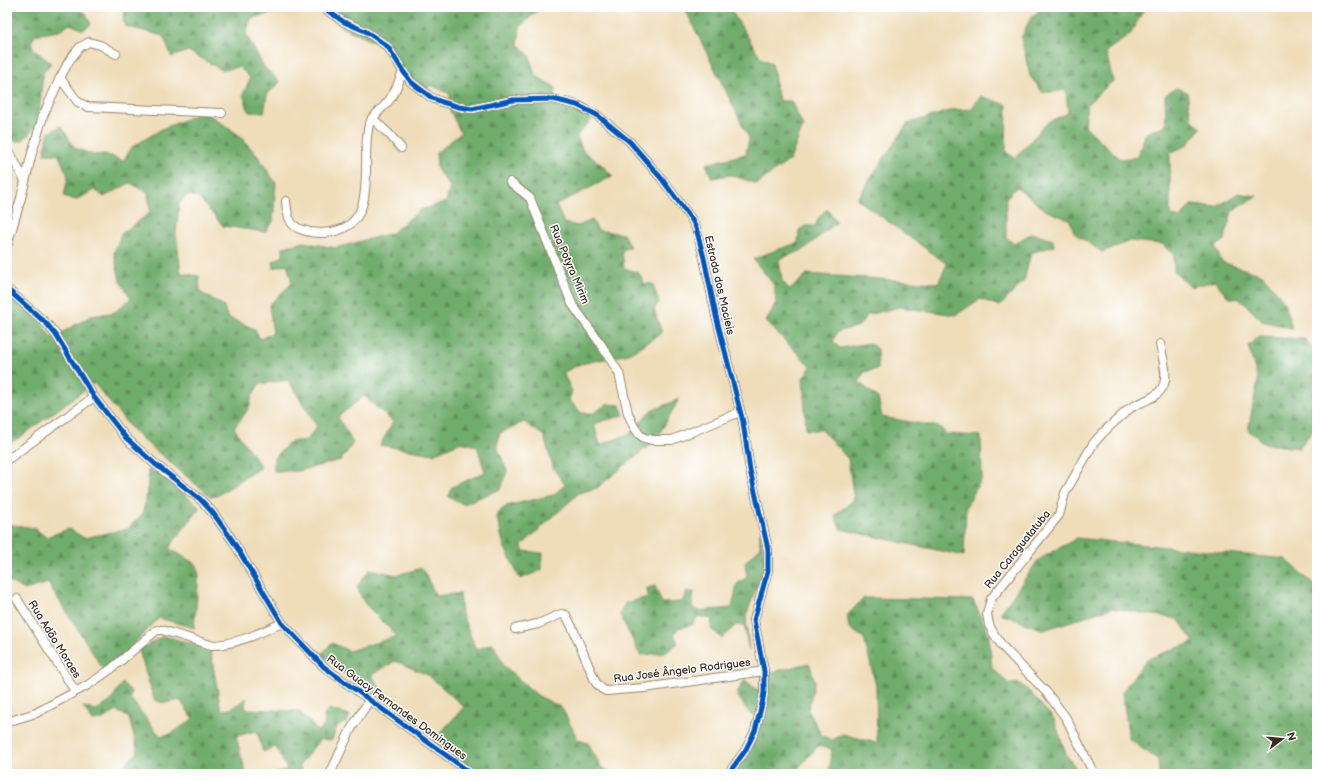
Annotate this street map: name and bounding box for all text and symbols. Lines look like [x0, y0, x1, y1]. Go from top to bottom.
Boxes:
street label: Rua Potyra Mirim [547, 223, 592, 306]
street label: Estrada dos Macieis [702, 234, 737, 336]
street label: Rua Caraguatatuba [982, 508, 1053, 591]
street label: Rua Adão Moraes [25, 598, 84, 681]
street label: Rua Guacy Fernandes Domingues [324, 652, 470, 763]
street label: Rua José Ângelo Rodrigues [613, 656, 752, 685]
north arrow [1262, 719, 1302, 759]
text: N [1284, 731, 1299, 742]

